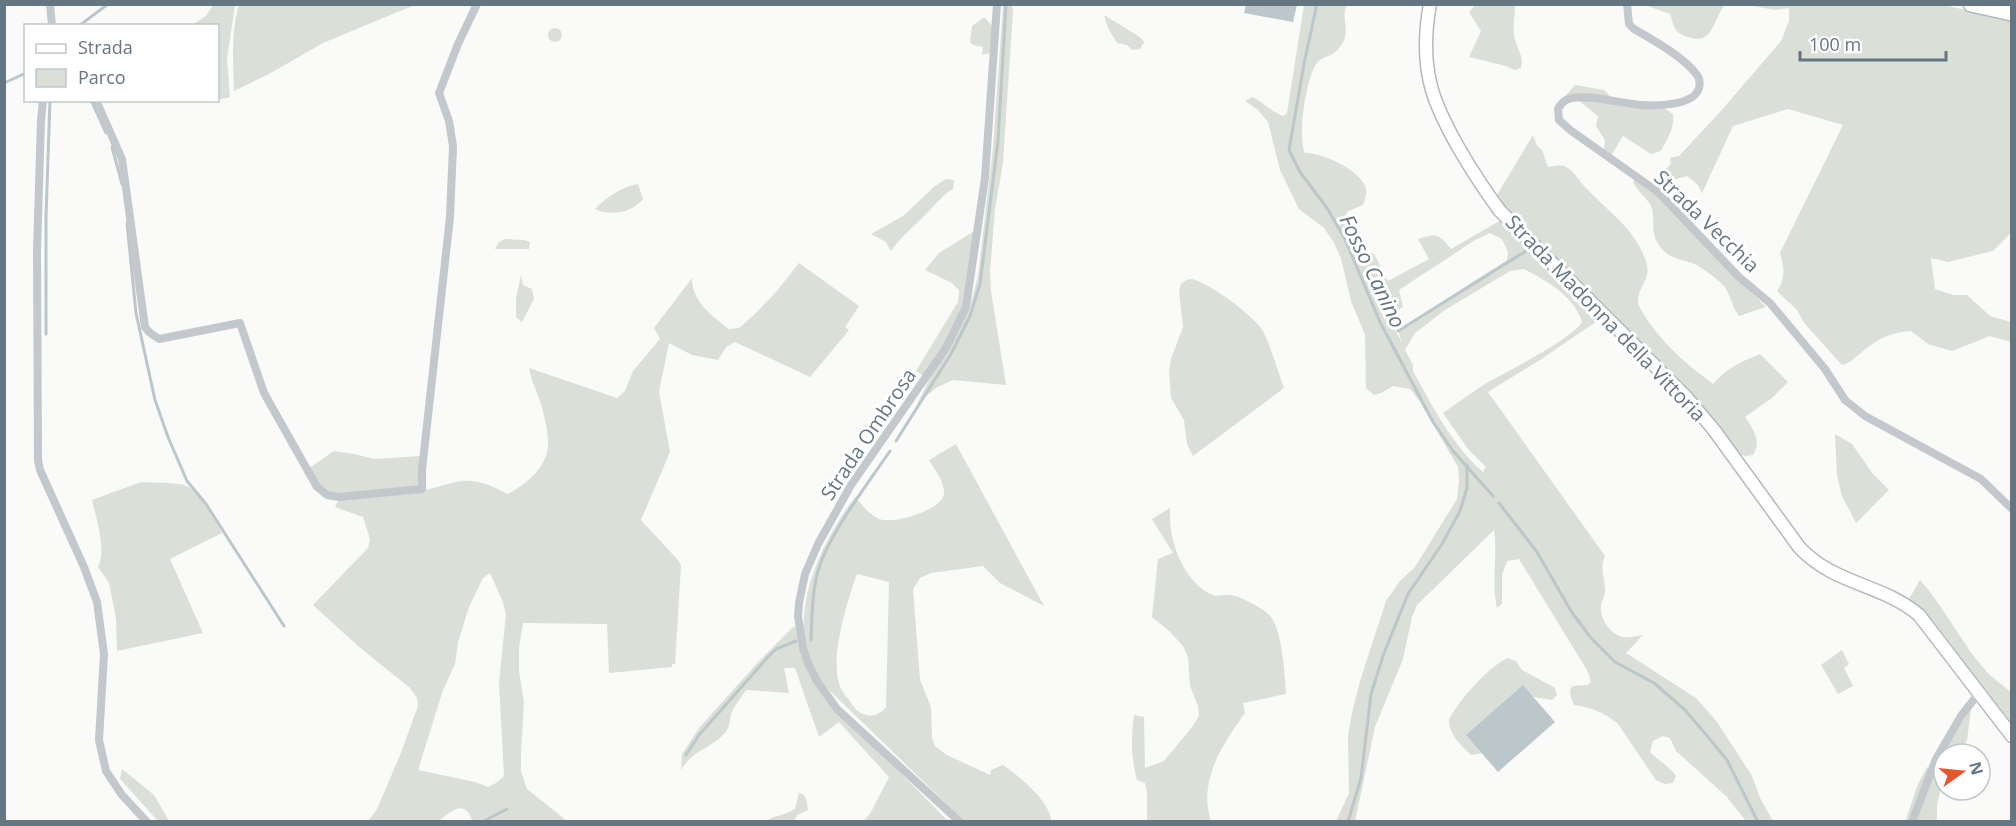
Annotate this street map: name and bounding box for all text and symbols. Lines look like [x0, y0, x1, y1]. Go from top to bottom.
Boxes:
legend [24, 24, 219, 102]
scale bar [1800, 24, 1946, 62]
text: 100 m [1809, 32, 1861, 56]
text: Strada [78, 35, 133, 59]
text: Parco [78, 65, 126, 89]
street label: Strada Vecchia [1648, 164, 1766, 278]
street label: Strada Madonna della Vittoria [1500, 209, 1712, 427]
water label: Fosso Canino [1334, 210, 1412, 332]
street label: Strada Ombrosa [814, 363, 922, 505]
north arrow [1932, 742, 1992, 802]
text: N [1964, 759, 1989, 777]

